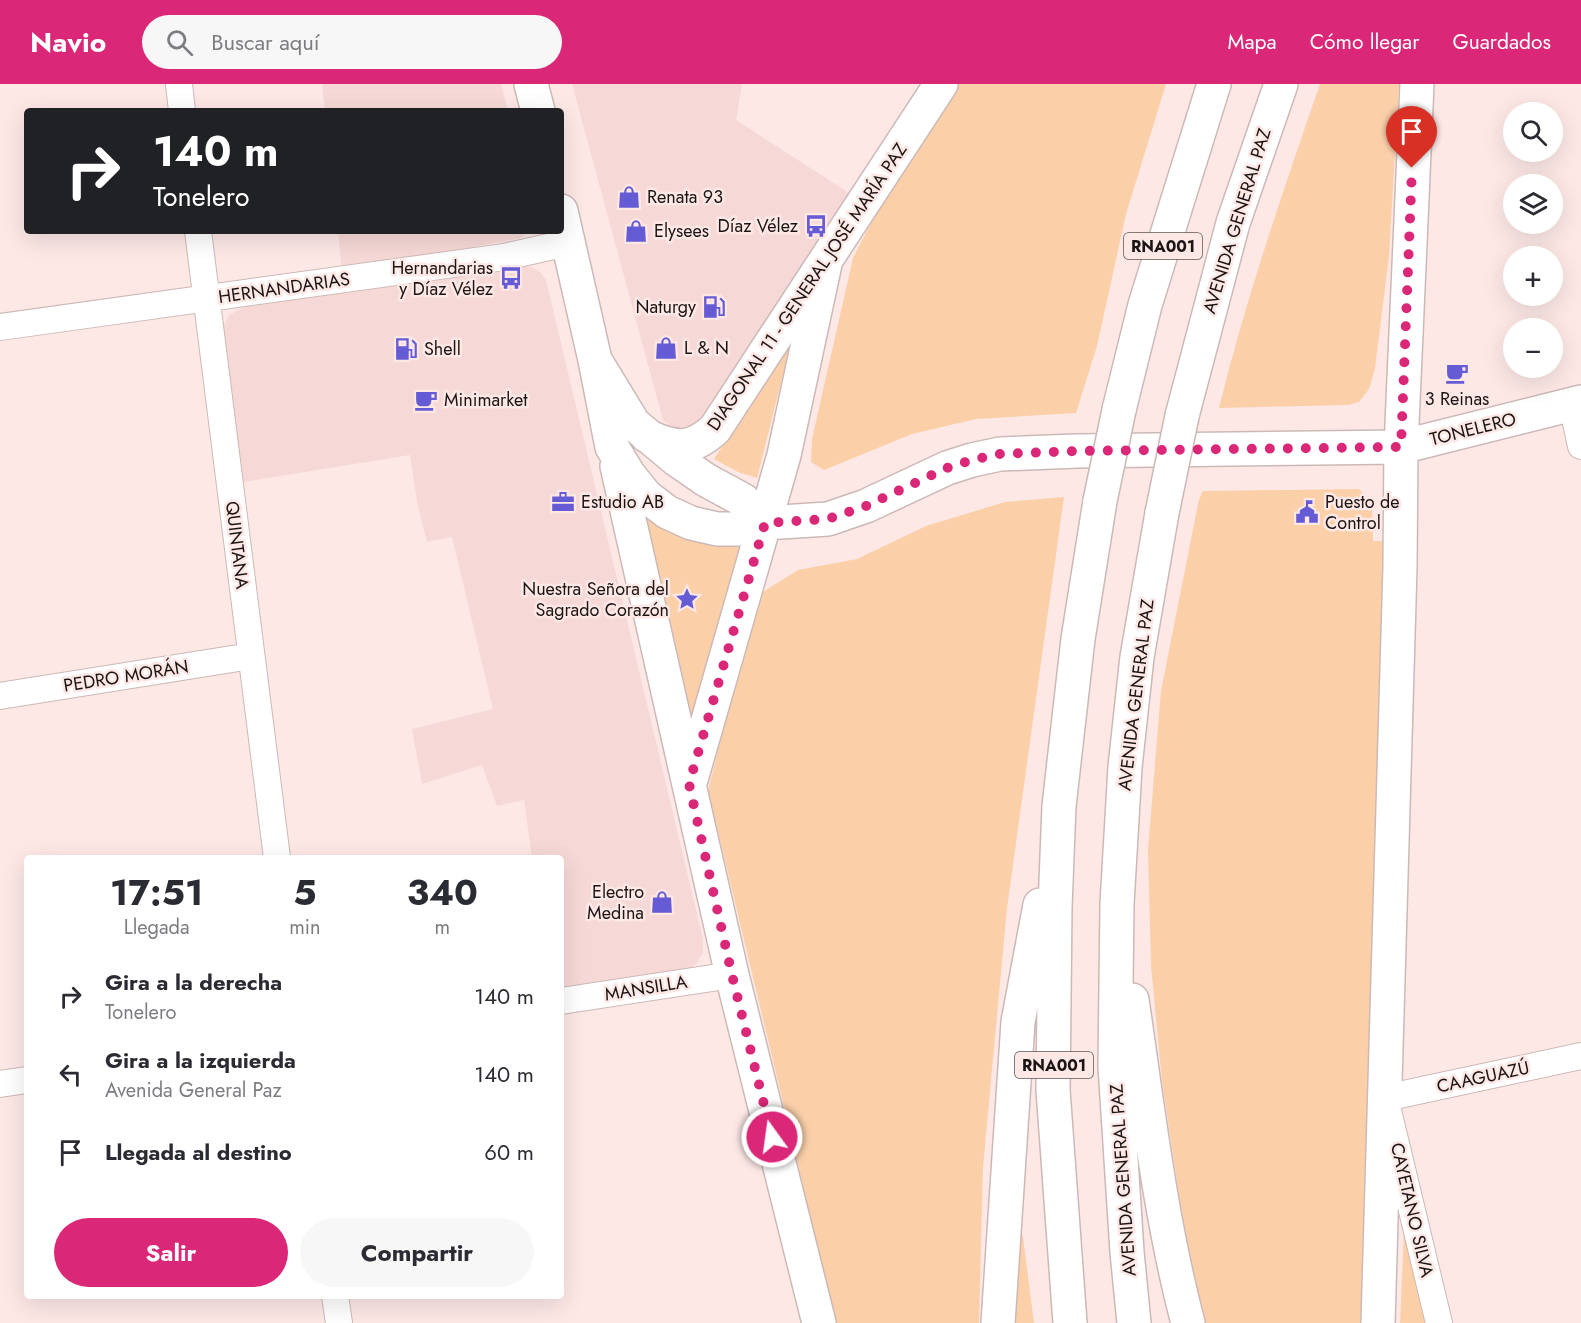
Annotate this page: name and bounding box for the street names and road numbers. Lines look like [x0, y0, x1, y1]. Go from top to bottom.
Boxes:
street label: AVENIDA GENERAL PAZ [1196, 125, 1278, 317]
street label: DIAGONAL 11 - GENERAL JOSÉ MARÍA PAZ [701, 138, 913, 436]
road number: RNA001 [1124, 233, 1202, 259]
street label: HERNANDARIAS [217, 266, 352, 310]
street label: TONELERO [1427, 406, 1519, 452]
street label: QUINTANA [219, 500, 255, 590]
street label: AVENIDA GENERAL PAZ [1111, 598, 1161, 792]
street label: PEDRO MORÁN [62, 653, 190, 699]
street label: MANSILLA [603, 969, 689, 1007]
road number: RNA001 [1015, 1052, 1093, 1078]
street label: CAAGUAZÚ [1434, 1055, 1532, 1099]
street label: AVENIDA GENERAL PAZ [1103, 1083, 1143, 1277]
street label: CAYETANO SILVA [1384, 1140, 1440, 1280]

